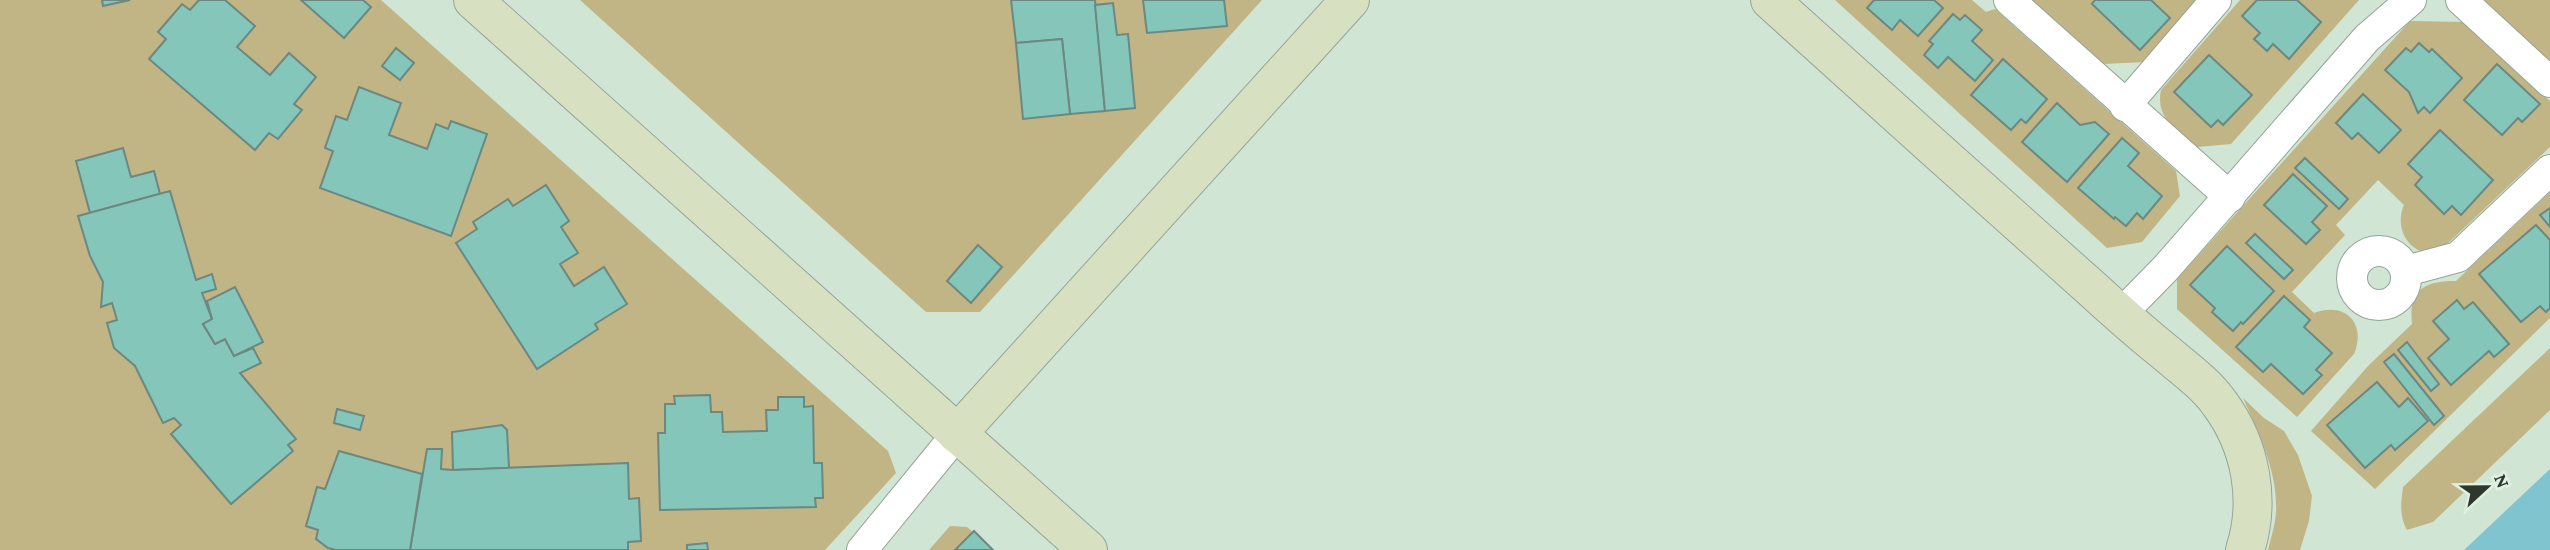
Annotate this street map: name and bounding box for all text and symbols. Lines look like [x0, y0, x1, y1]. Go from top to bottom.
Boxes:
north arrow [2452, 452, 2522, 522]
text: N [2490, 471, 2514, 491]

